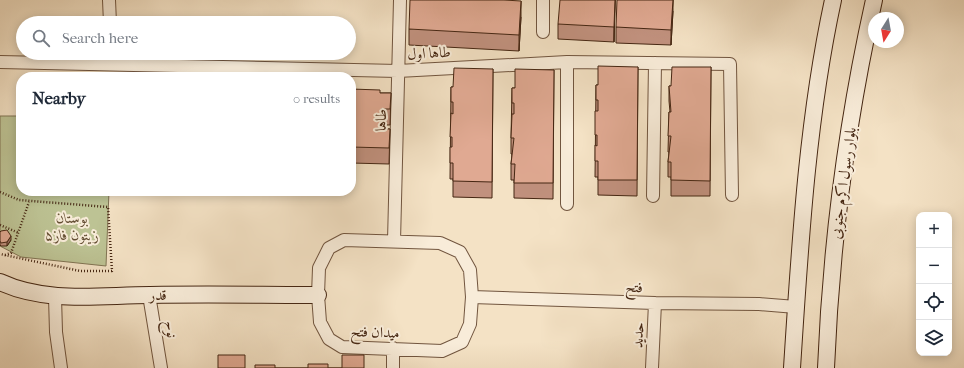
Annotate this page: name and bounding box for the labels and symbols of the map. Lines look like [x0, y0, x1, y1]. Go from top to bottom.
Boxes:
north arrow [868, 12, 904, 48]
street label: طاها اول [407, 43, 451, 63]
street label: طاها [372, 109, 390, 131]
street label: بلوار رسول اکرم جنوبی [826, 126, 864, 241]
park label: بوستان زیتون فاز۵ [45, 209, 99, 245]
street label: فتح [625, 278, 643, 301]
street label: قدر [147, 286, 167, 304]
street label: نوح [157, 319, 181, 340]
street label: میدان فتح [350, 322, 400, 347]
street label: حدید [628, 322, 648, 348]

